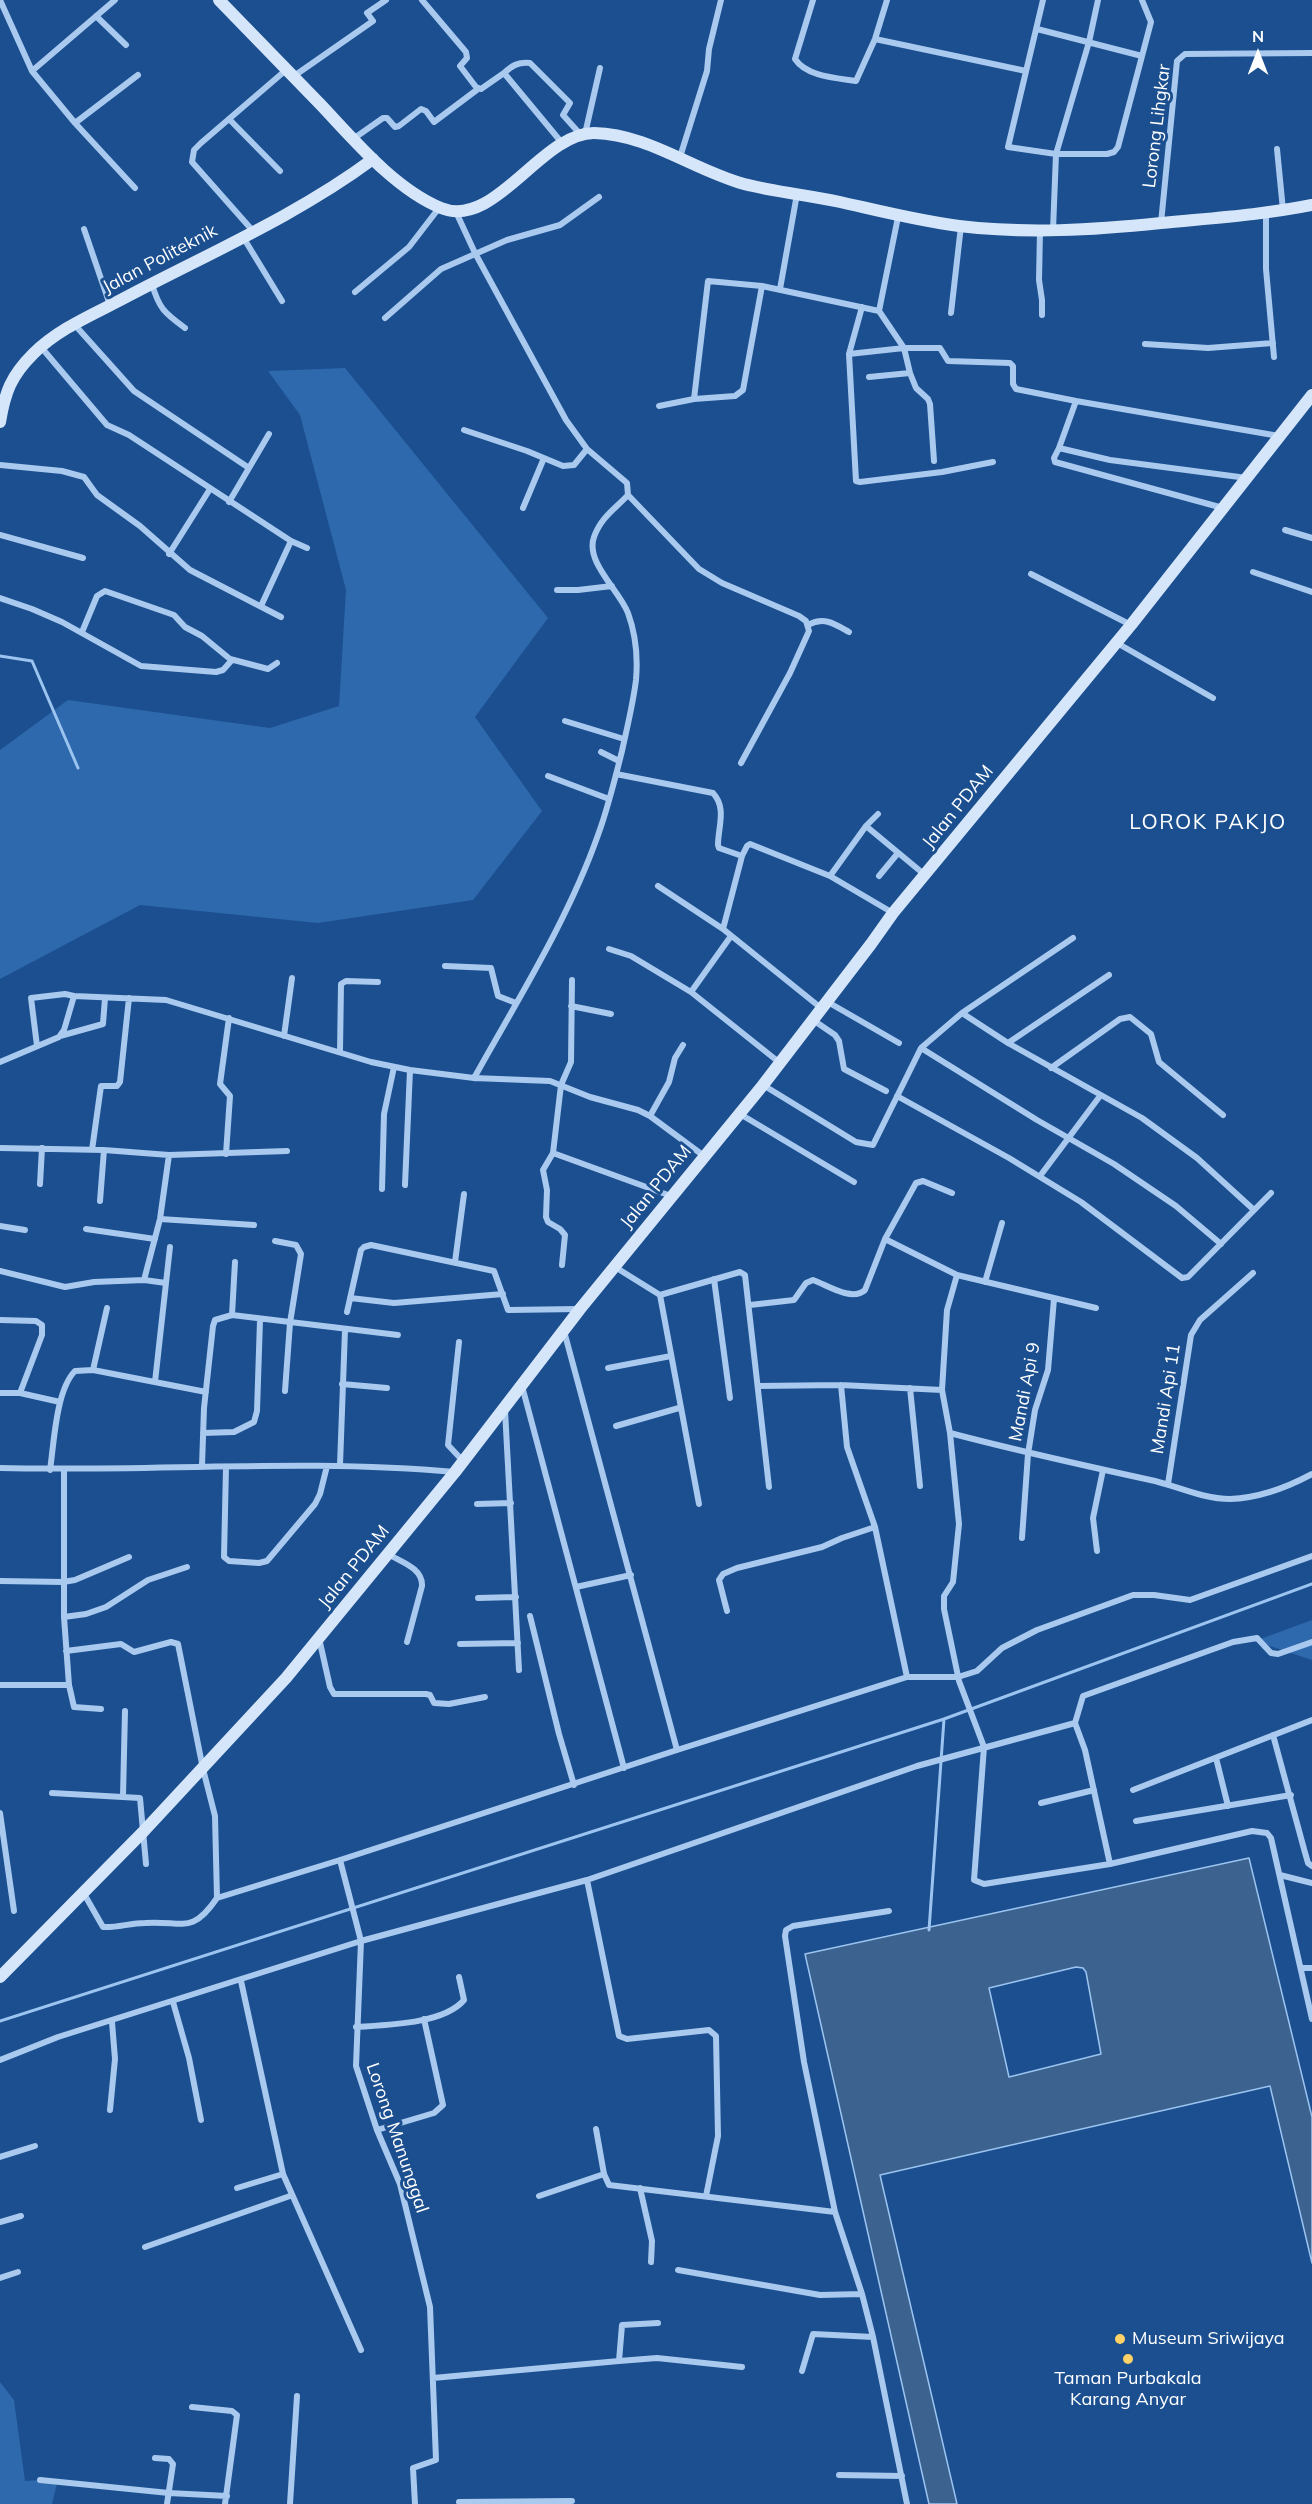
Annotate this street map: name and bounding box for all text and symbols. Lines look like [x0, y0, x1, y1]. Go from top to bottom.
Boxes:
north arrow [1228, 24, 1288, 84]
text: N [1252, 26, 1264, 46]
street label: Lorong Lihgkar [1139, 63, 1175, 189]
street label: Jalan Politeknik [99, 220, 221, 298]
street label: Jalan PDAM [918, 761, 998, 853]
district label: LOROK PAKJO [1129, 810, 1287, 836]
street label: Jalan PDAM [616, 1141, 696, 1233]
street label: Mandi Api 9 [1005, 1341, 1045, 1443]
street label: Mandi Api 11 [1147, 1342, 1185, 1456]
street label: Jalan PDAM [314, 1521, 394, 1613]
street label: Lorong Manunggal [361, 2060, 433, 2216]
place label: Museum Sriwijaya [1132, 2328, 1285, 2350]
marker: Museum Sriwijaya [1113, 2332, 1127, 2346]
marker: Taman Purbakala Karang Anyar [1121, 2352, 1135, 2366]
place label: Taman Purbakala Karang Anyar [1054, 2368, 1202, 2410]

